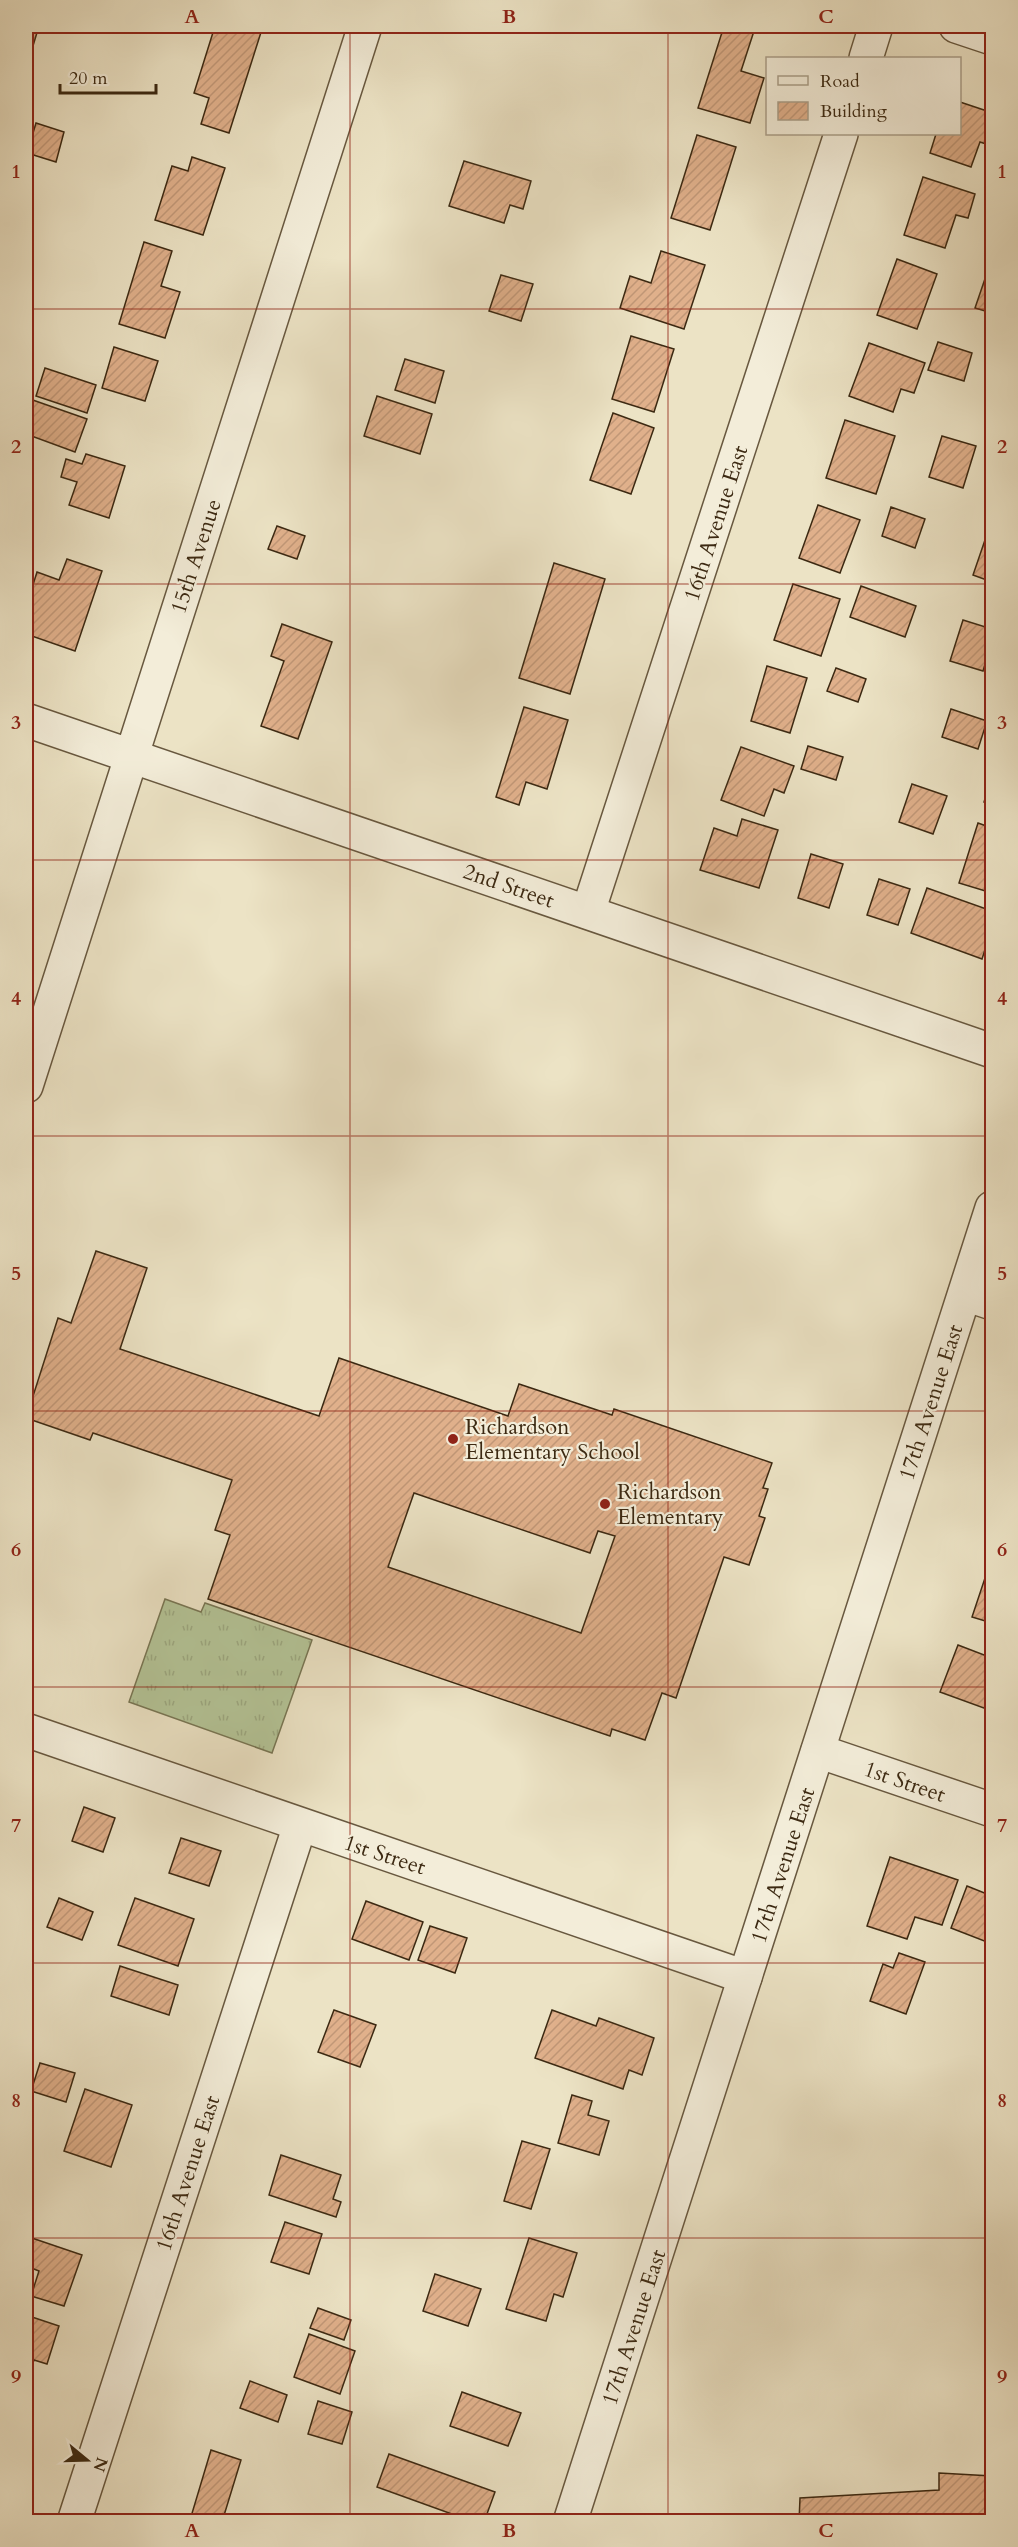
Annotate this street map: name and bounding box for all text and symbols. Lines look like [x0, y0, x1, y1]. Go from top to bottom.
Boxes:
text: A [184, 3, 200, 30]
text: B [502, 3, 516, 30]
text: C [818, 3, 834, 30]
scale bar [60, 57, 156, 95]
legend [766, 57, 961, 135]
text: 20 m [69, 66, 108, 91]
text: Road [820, 69, 860, 94]
text: Building [820, 99, 888, 124]
text: 1 [11, 158, 21, 185]
text: 1 [997, 158, 1007, 185]
text: 2 [11, 433, 21, 460]
text: 2 [997, 433, 1007, 460]
street label: 16th Avenue East [677, 442, 755, 605]
street label: 15th Avenue [163, 495, 229, 617]
text: 3 [11, 709, 21, 736]
text: 3 [997, 709, 1007, 736]
street label: 2nd Street [459, 856, 558, 915]
text: 4 [11, 985, 21, 1012]
text: 4 [997, 985, 1007, 1012]
text: 5 [11, 1260, 21, 1287]
text: 5 [997, 1260, 1007, 1287]
street label: 17th Avenue East [892, 1321, 970, 1484]
place label: Richardson Elementary School [465, 1412, 640, 1467]
marker: Richardson Elementary School [446, 1432, 460, 1446]
place label: Richardson Elementary [617, 1477, 724, 1532]
marker: Richardson Elementary [598, 1497, 612, 1511]
text: 6 [11, 1536, 21, 1563]
text: 6 [997, 1536, 1007, 1563]
street label: 1st Street [860, 1754, 950, 1810]
street label: 17th Avenue East [744, 1784, 822, 1947]
text: 7 [11, 1812, 21, 1839]
text: 7 [997, 1812, 1007, 1839]
street label: 1st Street [340, 1828, 430, 1882]
text: 8 [11, 2087, 21, 2114]
text: 8 [997, 2087, 1007, 2114]
street label: 16th Avenue East [149, 2092, 227, 2255]
street label: 17th Avenue East [595, 2246, 673, 2409]
text: 9 [11, 2363, 21, 2390]
text: 9 [997, 2363, 1007, 2390]
north arrow [57, 2430, 117, 2490]
text: N [88, 2454, 113, 2475]
text: A [184, 2517, 200, 2544]
text: B [502, 2517, 516, 2544]
text: C [818, 2517, 834, 2544]

